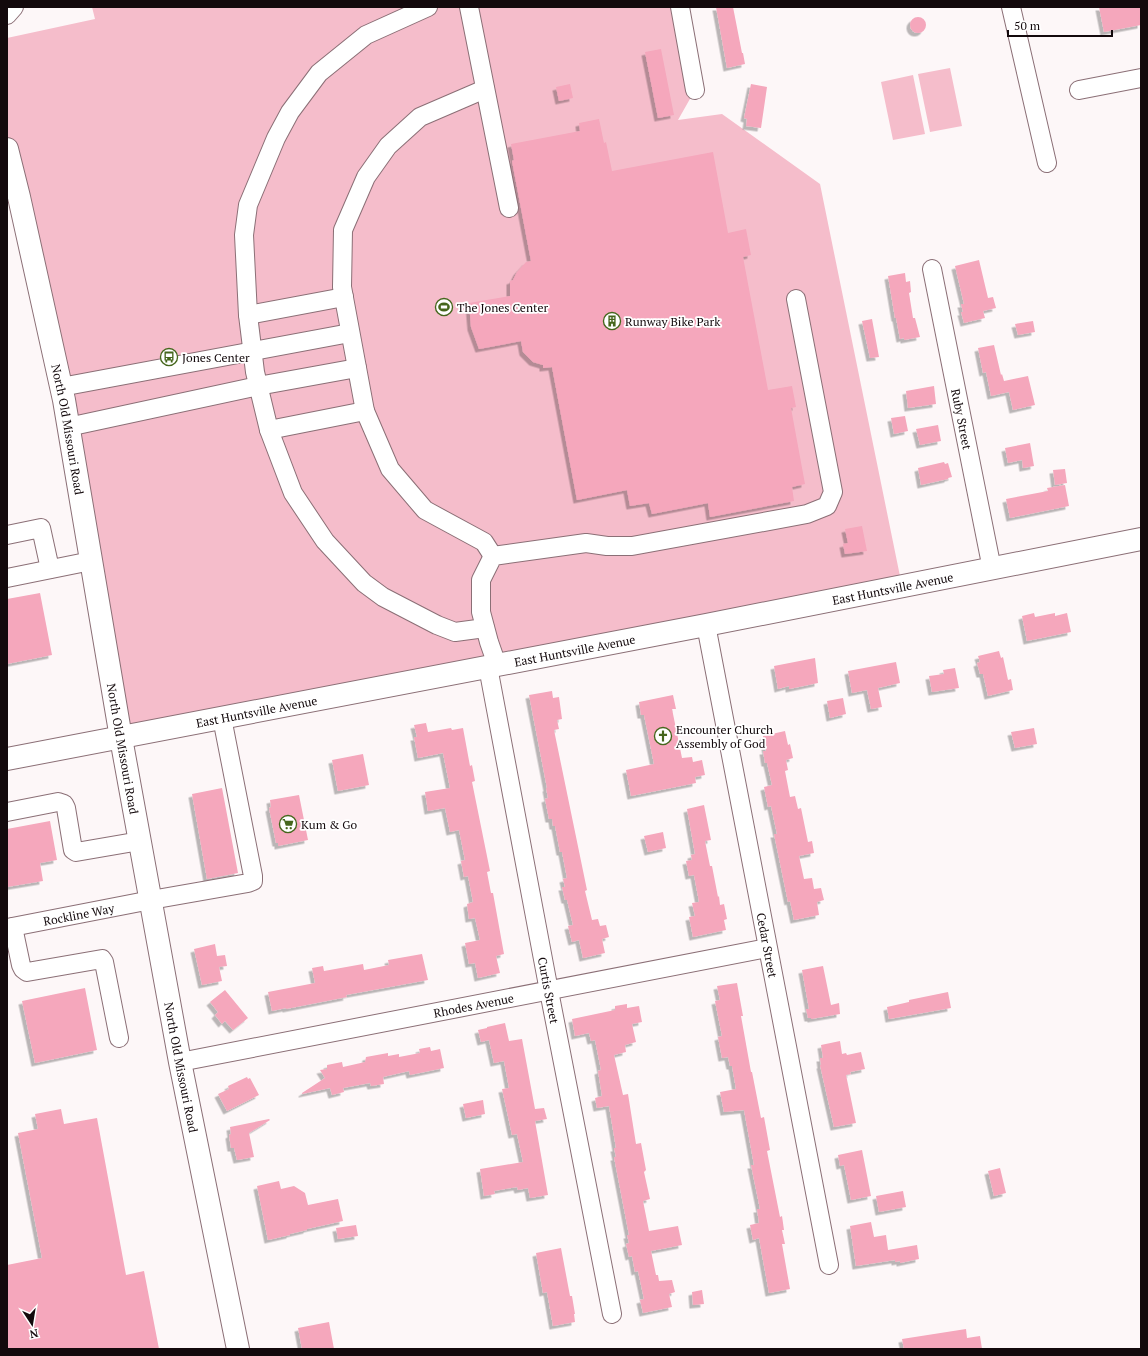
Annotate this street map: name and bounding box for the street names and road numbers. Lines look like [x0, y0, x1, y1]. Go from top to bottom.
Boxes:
street label: North Old Missouri Road [49, 363, 87, 496]
street label: Ruby Street [949, 387, 976, 451]
street label: East Huntsville Avenue [831, 569, 955, 607]
street label: East Huntsville Avenue [513, 631, 637, 669]
street label: North Old Missouri Road [104, 682, 142, 815]
street label: East Huntsville Avenue [195, 692, 318, 730]
street label: Rockline Way [42, 900, 116, 928]
street label: Cedar Street [754, 911, 781, 979]
street label: Curtis Street [535, 956, 563, 1025]
street label: Rhodes Avenue [432, 990, 515, 1020]
street label: North Old Missouri Road [162, 1001, 202, 1134]

